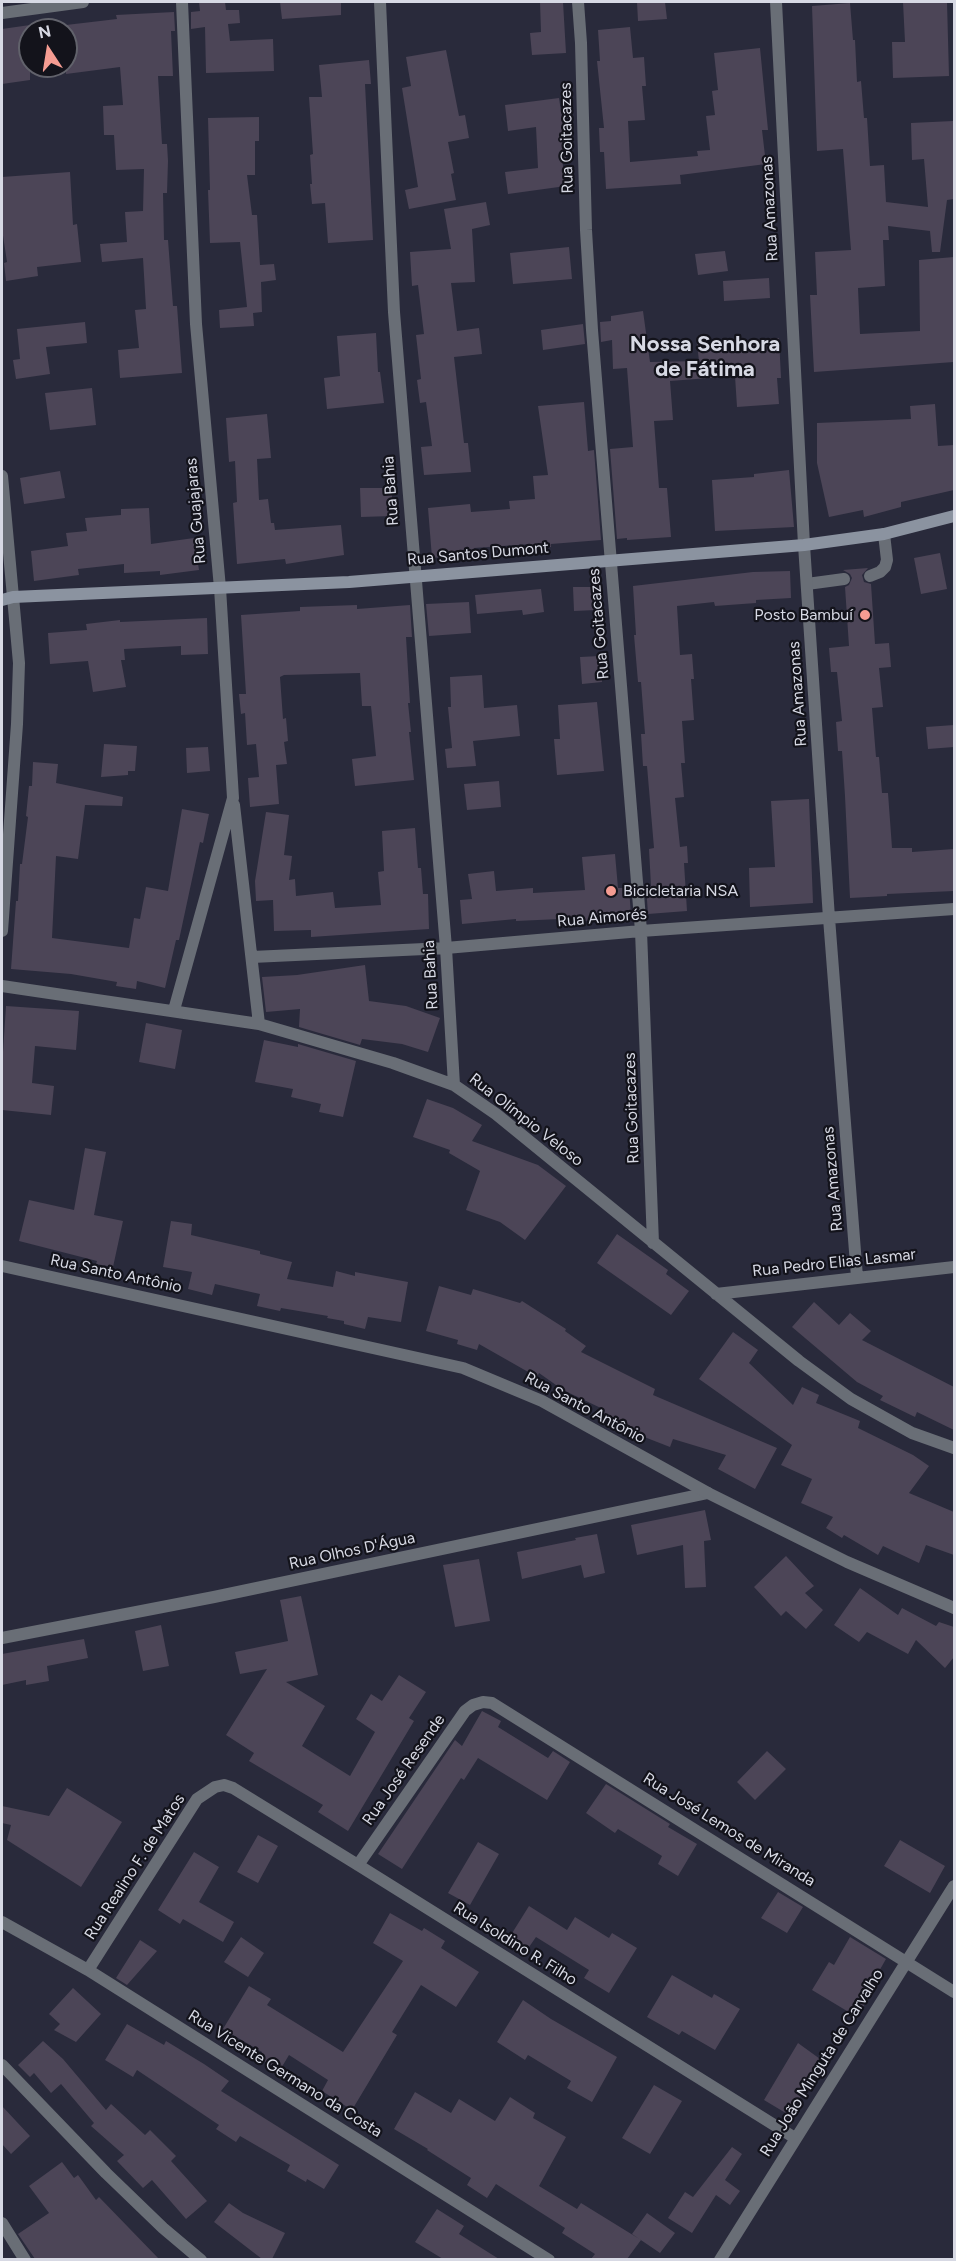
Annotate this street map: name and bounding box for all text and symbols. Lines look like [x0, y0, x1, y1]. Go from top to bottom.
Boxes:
north arrow [18, 18, 78, 78]
text: N [37, 21, 53, 42]
street label: Rua Goitacazes [556, 82, 578, 194]
street label: Rua Amazonas [758, 156, 782, 262]
district label: Nossa Senhora de Fátima [630, 332, 780, 384]
street label: Rua Bahia [379, 456, 403, 526]
street label: Rua Guajajaras [182, 457, 210, 565]
street label: Rua Santos Dumont [406, 538, 550, 570]
street label: Rua Goitacazes [585, 568, 613, 680]
place label: Posto Bambuí [754, 605, 853, 625]
marker: Posto Bambuí [858, 608, 872, 622]
street label: Rua Amazonas [785, 641, 811, 747]
place label: Bicicletaria NSA [623, 881, 738, 901]
marker: Bicicletaria NSA [604, 884, 618, 898]
street label: Rua Aimorés [556, 905, 648, 931]
street label: Rua Bahia [420, 940, 442, 1010]
street label: Rua Goitacazes [620, 1052, 644, 1164]
street label: Rua Olímpio Veloso [465, 1070, 587, 1170]
street label: Rua Amazonas [819, 1126, 847, 1232]
street label: Rua Pedro Elias Lasmar [751, 1245, 917, 1281]
street label: Rua Santo Antônio [48, 1251, 184, 1297]
street label: Rua Santo Antônio [521, 1368, 649, 1448]
street label: Rua Olhos D'Água [287, 1528, 417, 1574]
street label: Rua José Resende [359, 1711, 449, 1829]
street label: Rua José Lemos de Miranda [639, 1769, 819, 1891]
street label: Rua Realino F. de Matos [81, 1791, 189, 1943]
street label: Rua Isoldino R. Filho [450, 1898, 580, 1990]
street label: Rua João Minguta de Carvalho [756, 1966, 888, 2160]
street label: Rua Vicente Germano da Costa [184, 2006, 386, 2142]

